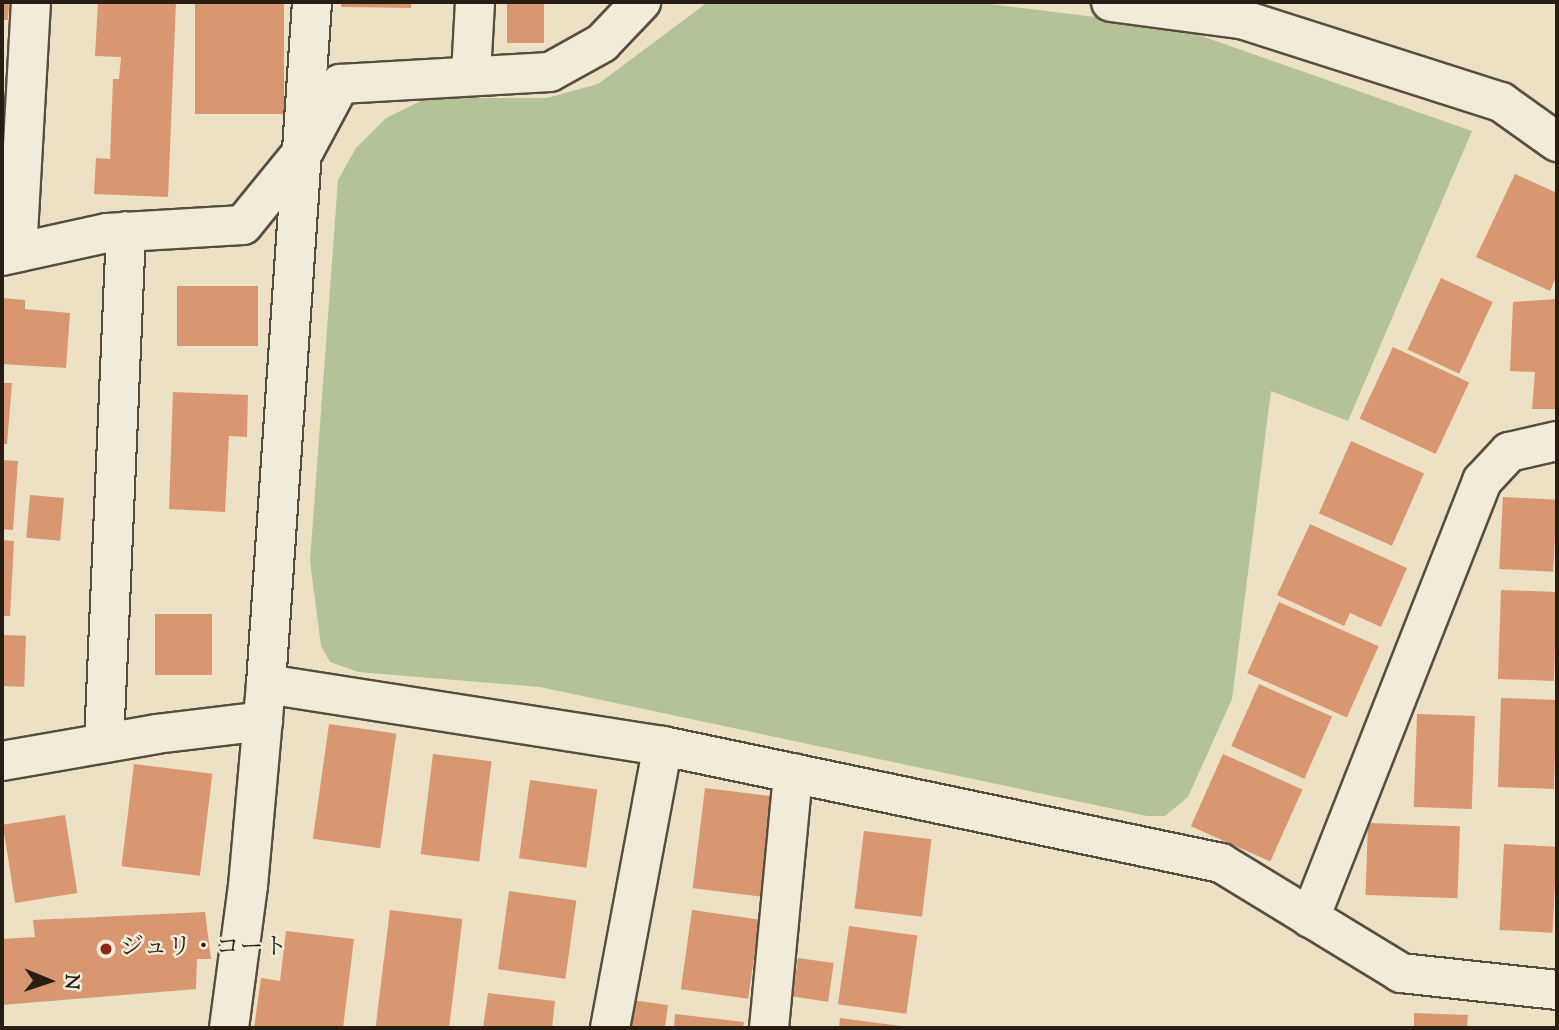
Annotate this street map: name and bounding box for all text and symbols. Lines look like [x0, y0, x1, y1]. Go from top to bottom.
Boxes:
place label: ジュリ・コート [120, 935, 288, 963]
marker: ジュリ・コート [98, 941, 114, 957]
north arrow [14, 946, 84, 1016]
text: N [57, 974, 84, 990]

